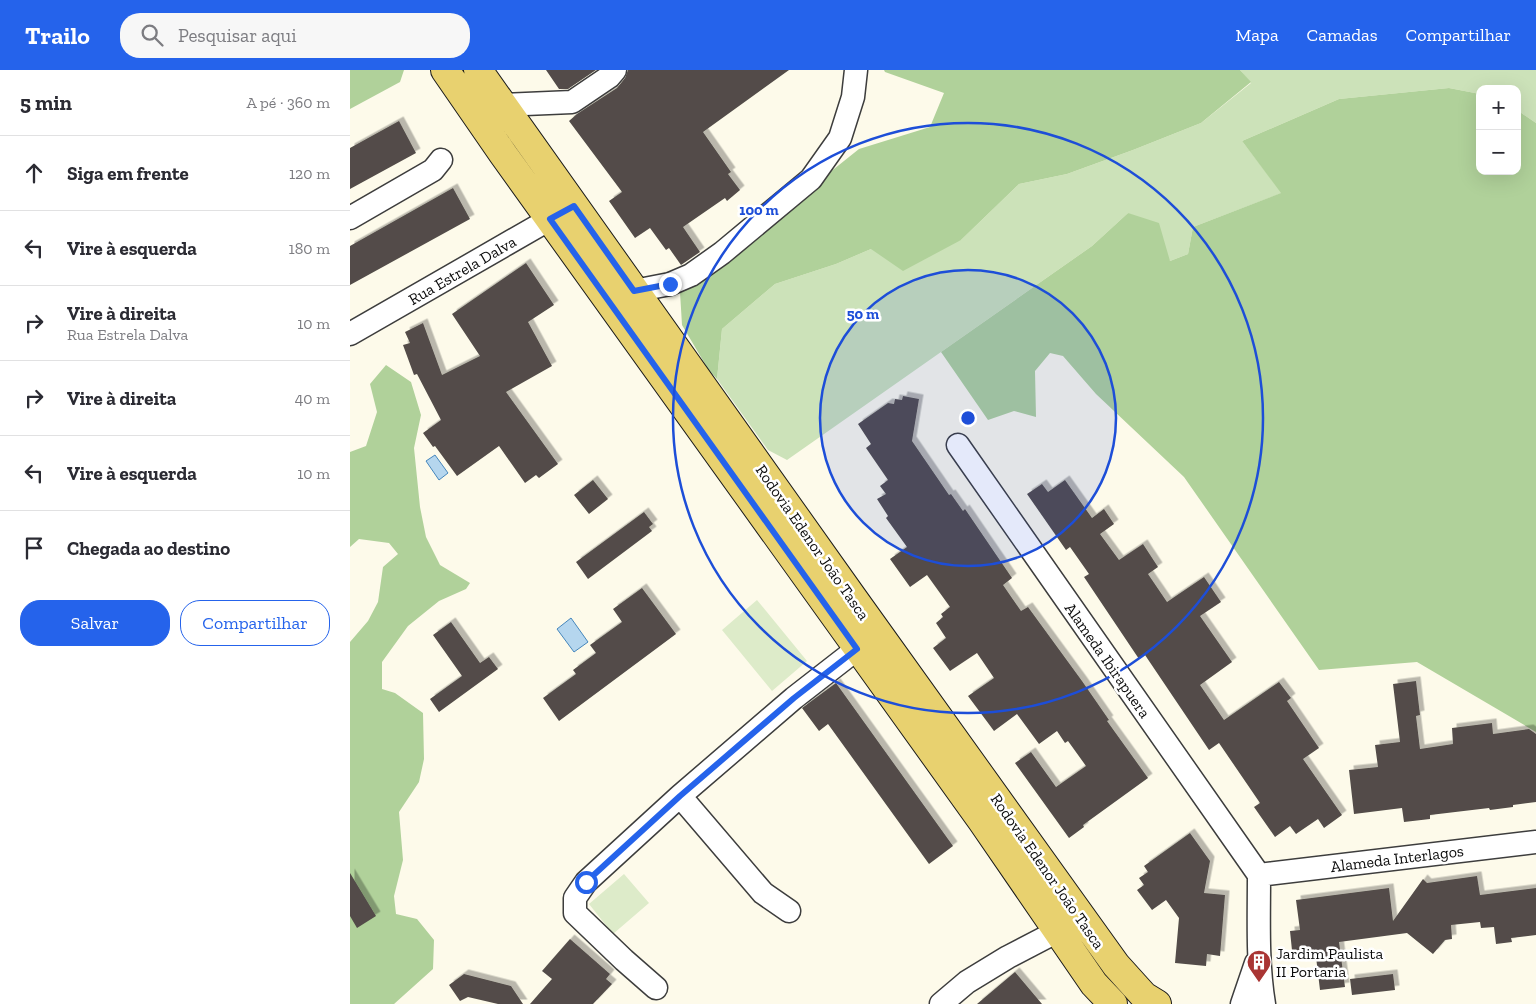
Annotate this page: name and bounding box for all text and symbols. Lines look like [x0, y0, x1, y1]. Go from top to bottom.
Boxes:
search box [120, 13, 470, 58]
text: Trailo [25, 21, 90, 50]
icon: search [138, 21, 166, 49]
text: Pesquisar aqui [178, 24, 297, 47]
text: Mapa [1236, 24, 1279, 46]
text: Camadas [1307, 24, 1378, 46]
text: Compartilhar [1406, 24, 1511, 46]
map controls [1476, 85, 1521, 175]
button: + [1476, 85, 1521, 130]
text: 5 min [20, 90, 72, 115]
text: A pé · 360 m [246, 93, 330, 112]
button: − [1476, 130, 1521, 175]
icon: ahead [20, 159, 48, 187]
text: Siga em frente [67, 162, 189, 185]
text: 120 m [289, 164, 330, 183]
text: 100 m [739, 201, 779, 219]
street label: Rua Estrela Dalva [405, 232, 520, 309]
icon: left [20, 234, 48, 262]
text: Vire à esquerda [67, 237, 197, 260]
text: 180 m [289, 239, 330, 258]
route end [659, 273, 682, 296]
text: Vire à direita [67, 302, 176, 325]
text: 50 m [847, 305, 879, 323]
icon: right [20, 309, 48, 337]
text: 10 m [297, 314, 330, 333]
text: Rua Estrela Dalva [67, 325, 188, 344]
icon: right [20, 384, 48, 412]
text: Vire à direita [67, 387, 176, 410]
text: 40 m [295, 389, 330, 408]
centre of rings [959, 409, 977, 427]
icon: left [20, 459, 48, 487]
street label: Rodovia Edenor João Tasca [752, 461, 874, 624]
text: Vire à esquerda [67, 462, 197, 485]
text: 10 m [297, 464, 330, 483]
icon: arrive [20, 534, 48, 562]
text: Chegada ao destino [67, 537, 230, 560]
street label: Alameda Ibirapuera [1061, 599, 1155, 722]
button: Salvar [20, 600, 170, 646]
button: Compartilhar [180, 600, 330, 646]
street label: Rodovia Edenor João Tasca [987, 790, 1109, 953]
street label: Alameda Interlagos [1329, 841, 1465, 876]
route start [575, 871, 598, 894]
place label: Jardim Paulista II Portaria [1276, 944, 1383, 981]
building icon: Jardim Paulista II Portaria [1246, 949, 1272, 983]

